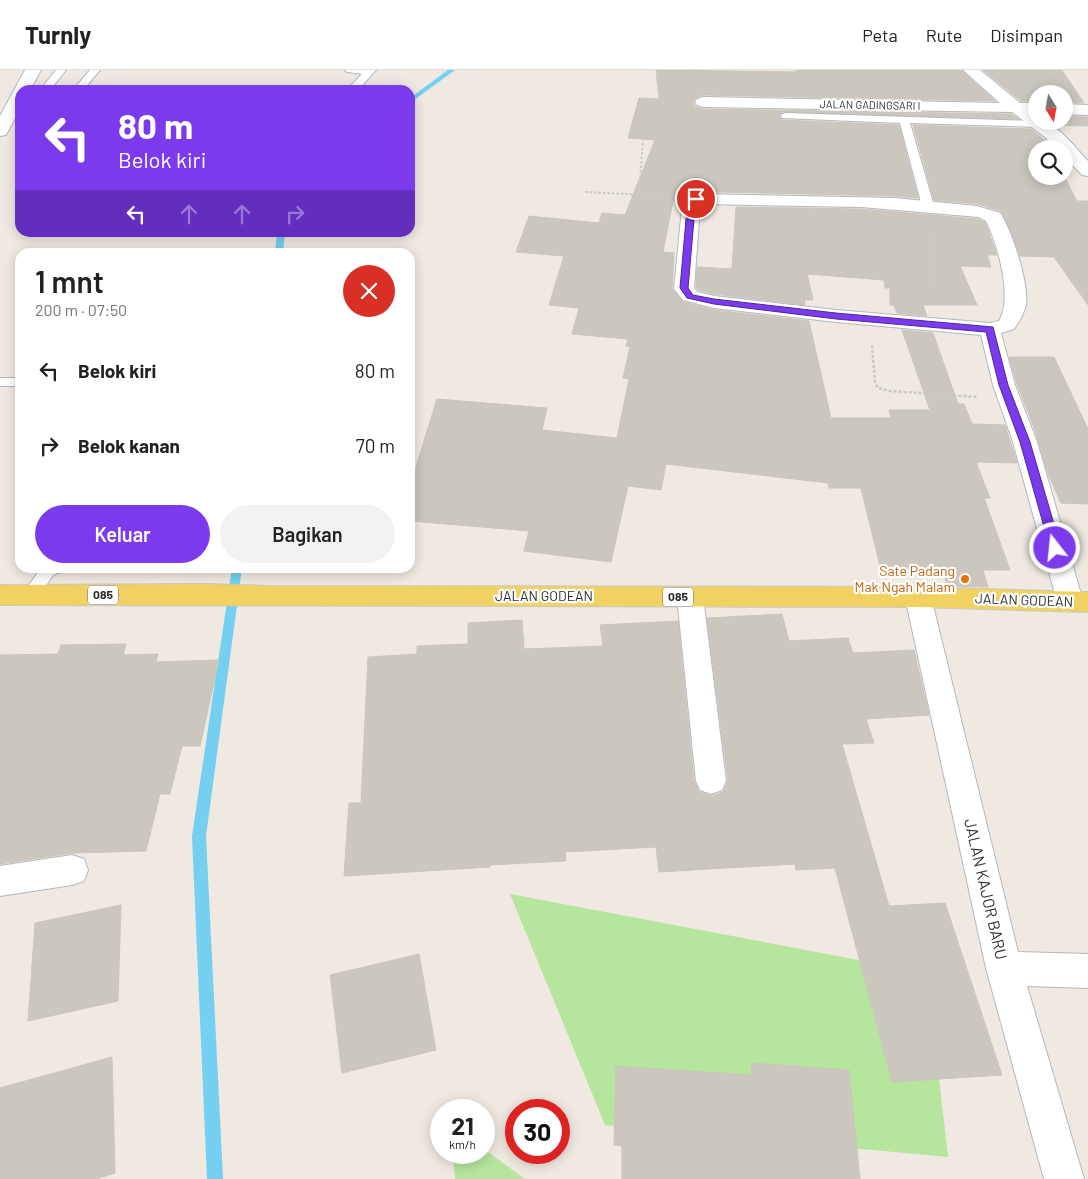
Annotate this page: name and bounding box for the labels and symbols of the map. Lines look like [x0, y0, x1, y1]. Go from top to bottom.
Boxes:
north arrow [1028, 85, 1072, 130]
street label: JALAN GADINGSARI I [819, 97, 921, 112]
pin [675, 178, 717, 220]
position arrow [1028, 521, 1080, 573]
place label: Sate Padang Mak Ngah Malam [854, 562, 955, 595]
marker: Sate Padang Mak Ngah Malam [959, 573, 971, 585]
road number: 085 [88, 586, 118, 604]
street label: JALAN GODEAN [495, 587, 593, 604]
road number: 085 [663, 588, 693, 606]
street label: JALAN GODEAN [975, 589, 1073, 610]
street label: JALAN KAJOR BARU [961, 817, 1012, 961]
speed limit sign: 30 [505, 1099, 570, 1164]

